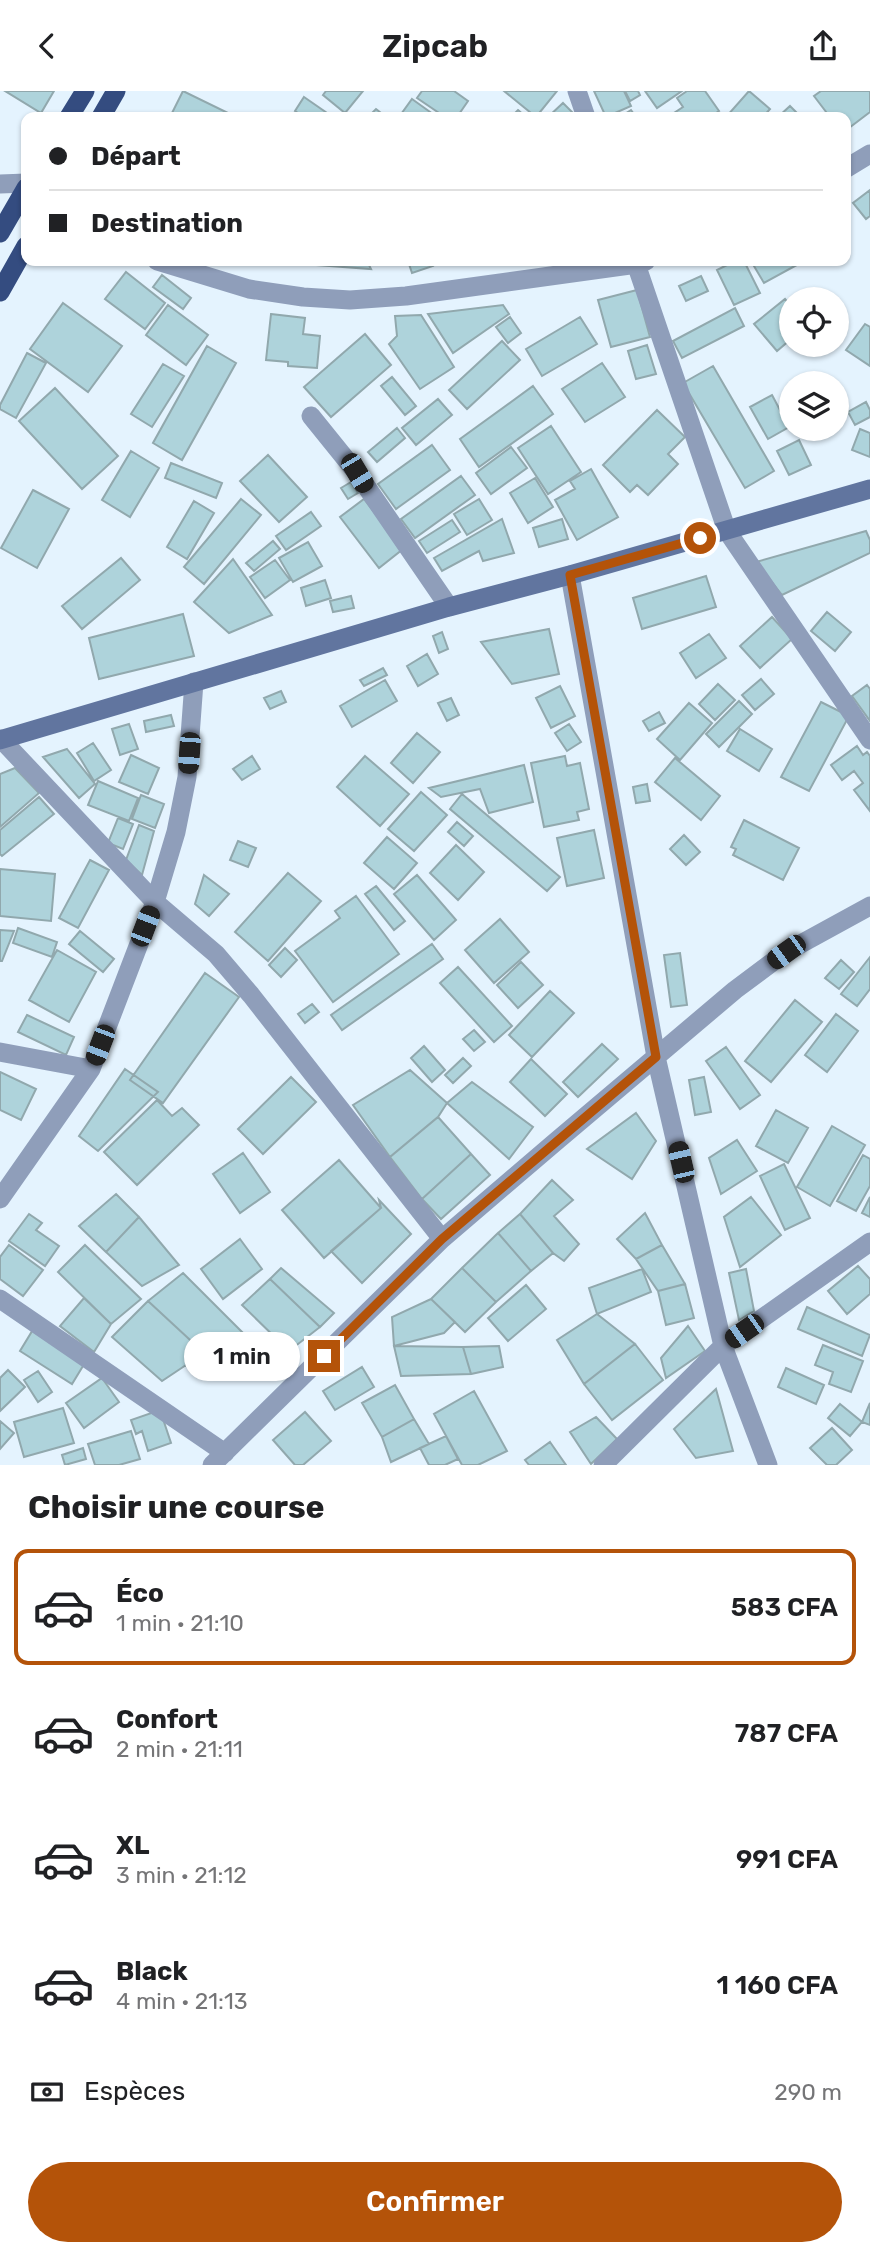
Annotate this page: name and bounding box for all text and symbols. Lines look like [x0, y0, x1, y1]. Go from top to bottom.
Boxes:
icon: back [28, 27, 66, 65]
text: Zipcab [382, 27, 488, 65]
icon: share [804, 27, 842, 65]
text: Départ [91, 141, 181, 172]
text: Destination [91, 208, 243, 239]
map controls [779, 287, 849, 441]
button: locate [779, 287, 849, 357]
button: layers [779, 371, 849, 441]
car [338, 450, 377, 496]
route start [684, 522, 716, 554]
car [178, 731, 201, 775]
car [128, 903, 163, 949]
car [763, 931, 810, 973]
car [83, 1022, 118, 1068]
car [667, 1139, 696, 1185]
car [721, 1310, 768, 1352]
callout: 1 min [184, 1331, 300, 1381]
route end [308, 1340, 340, 1372]
text: 1 min [213, 1342, 271, 1370]
text: Choisir une course [28, 1488, 325, 1526]
icon: car [32, 1576, 95, 1639]
text: Éco [116, 1578, 164, 1609]
text: 583 CFA [731, 1592, 838, 1623]
text: 1 min · 21:10 [116, 1609, 244, 1637]
icon: car [32, 1702, 95, 1765]
text: Confort [116, 1704, 218, 1735]
text: 787 CFA [735, 1718, 838, 1749]
text: 2 min · 21:11 [116, 1735, 243, 1763]
icon: car [32, 1828, 95, 1891]
text: XL [116, 1830, 149, 1861]
text: 991 CFA [736, 1844, 838, 1875]
text: 3 min · 21:12 [116, 1861, 247, 1889]
icon: car [32, 1954, 95, 2017]
text: Black [116, 1956, 188, 1987]
text: 1 160 CFA [717, 1970, 838, 2001]
text: 4 min · 21:13 [116, 1987, 248, 2015]
icon: cash [28, 2073, 66, 2111]
text: Espèces [84, 2076, 185, 2107]
text: 290 m [774, 2078, 842, 2106]
button: Confirmer [28, 2162, 842, 2242]

